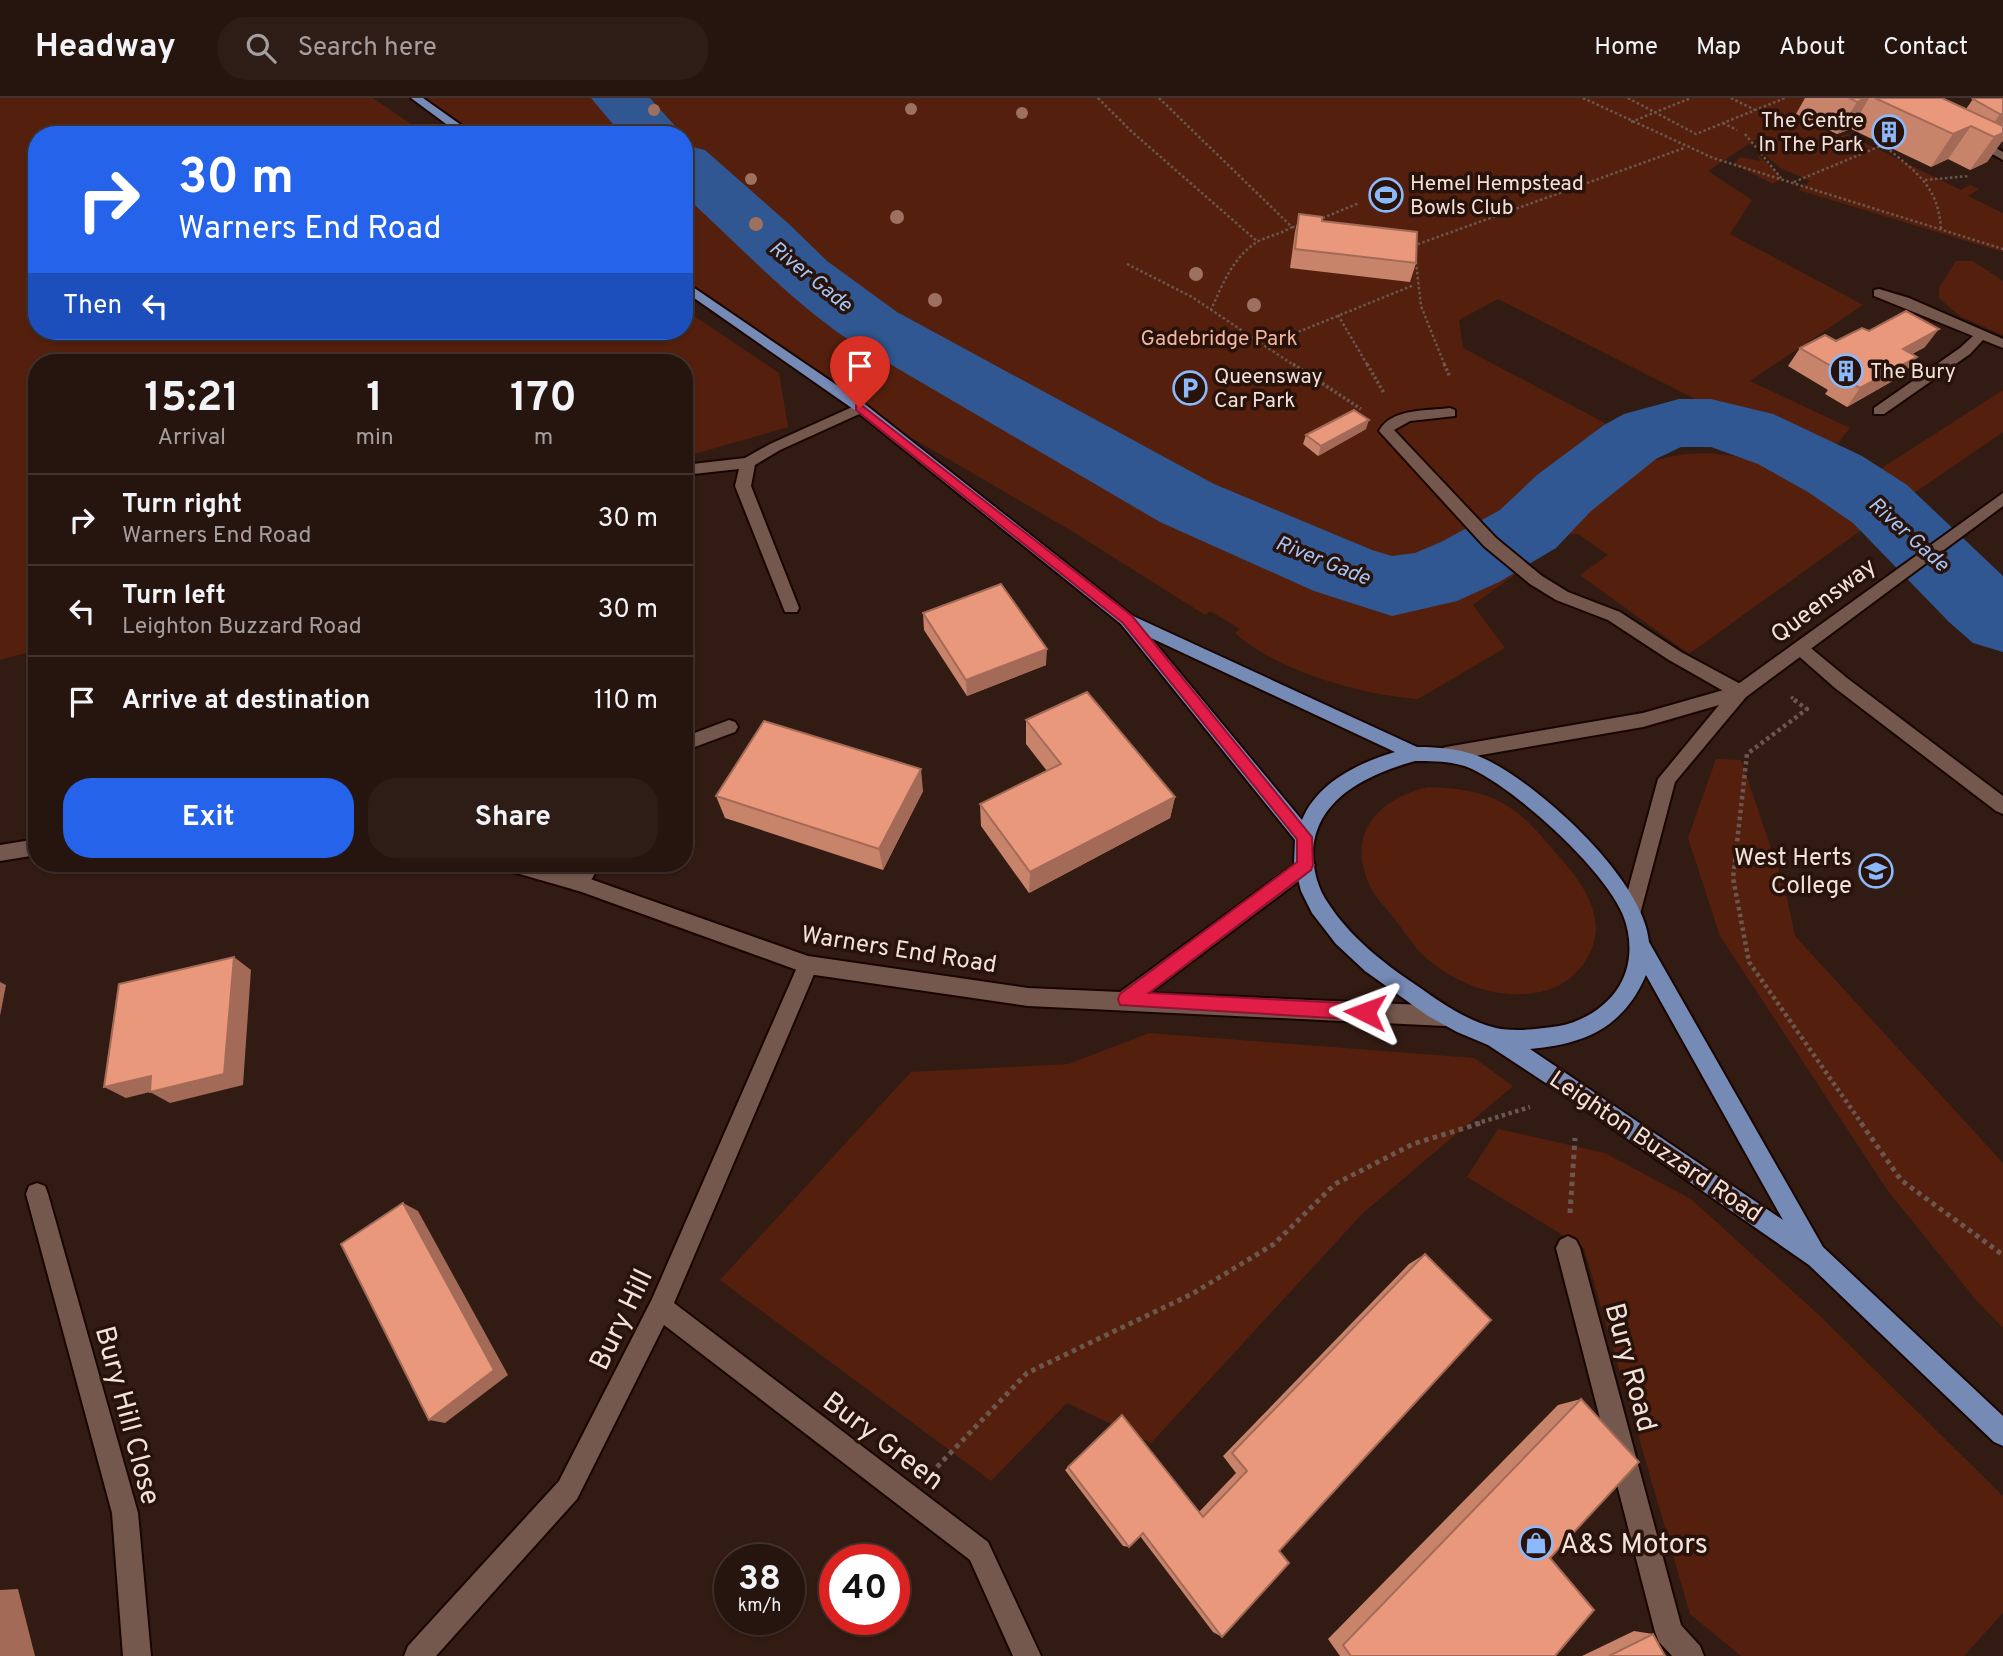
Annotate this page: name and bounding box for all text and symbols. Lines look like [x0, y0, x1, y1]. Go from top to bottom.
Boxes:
search box [218, 17, 708, 80]
text: Headway [35, 27, 176, 69]
icon: search [242, 29, 280, 67]
text: Search here [298, 32, 437, 65]
text: Home [1594, 33, 1658, 63]
text: Map [1696, 33, 1741, 63]
text: About [1779, 33, 1845, 63]
text: Contact [1883, 33, 1968, 63]
place label: The Centre In The Park [1758, 108, 1864, 159]
building icon: The Centre In The Park [1870, 113, 1908, 151]
text: 30 m [178, 149, 294, 211]
icon: right [63, 154, 154, 245]
place label: Hemel Hempstead Bowls Club [1410, 171, 1584, 222]
sports icon: Hemel Hempstead Bowls Club [1367, 176, 1405, 214]
text: Warners End Road [178, 210, 441, 250]
water label: River Gade [763, 235, 858, 320]
icon: left [136, 287, 174, 325]
text: Then [63, 290, 122, 323]
park label: Gadebridge Park [1140, 326, 1298, 353]
pin [830, 336, 890, 408]
icon: arrive [841, 347, 879, 385]
building icon: The Bury [1827, 352, 1865, 390]
place label: The Bury [1870, 359, 1956, 386]
place label: Queensway Car Park [1214, 364, 1323, 415]
parking icon: Queensway Car Park [1171, 369, 1209, 407]
text: 15:21 [144, 373, 239, 426]
text: 1 [366, 373, 383, 426]
text: 170 [510, 373, 577, 426]
text: Arrival [157, 424, 226, 453]
text: min [355, 424, 394, 453]
text: m [534, 424, 553, 453]
text: Turn right [122, 489, 242, 522]
water label: River Gade [1862, 492, 1955, 579]
icon: right [63, 501, 101, 539]
text: 30 m [598, 503, 658, 536]
text: Warners End Road [122, 522, 311, 551]
water label: River Gade [1271, 530, 1375, 593]
street label: Queensway [1766, 552, 1883, 651]
text: Turn left [122, 580, 226, 613]
icon: left [63, 592, 101, 630]
text: 30 m [598, 594, 658, 627]
text: Leighton Buzzard Road [122, 613, 362, 642]
icon: arrive [63, 683, 101, 721]
text: Arrive at destination [122, 685, 370, 718]
text: 110 m [594, 685, 658, 718]
button: Exit [63, 778, 354, 858]
button: Share [368, 778, 658, 858]
place label: West Herts College [1734, 844, 1852, 902]
school or university icon: West Herts College [1857, 852, 1895, 890]
street label: Warners End Road [799, 921, 999, 981]
position arrow [1328, 975, 1402, 1049]
street label: Leighton Buzzard Road [1543, 1065, 1767, 1230]
street label: Bury Hill [583, 1264, 663, 1377]
street label: Bury Road [1595, 1300, 1664, 1436]
street label: Bury Hill Close [85, 1322, 167, 1509]
street label: Bury Green [814, 1385, 950, 1500]
shop icon: A&S Motors [1517, 1524, 1555, 1562]
place label: A&S Motors [1560, 1528, 1708, 1564]
speed limit sign: 40 [819, 1544, 910, 1635]
text: 38 [738, 1558, 781, 1602]
text: km/h [738, 1595, 781, 1618]

